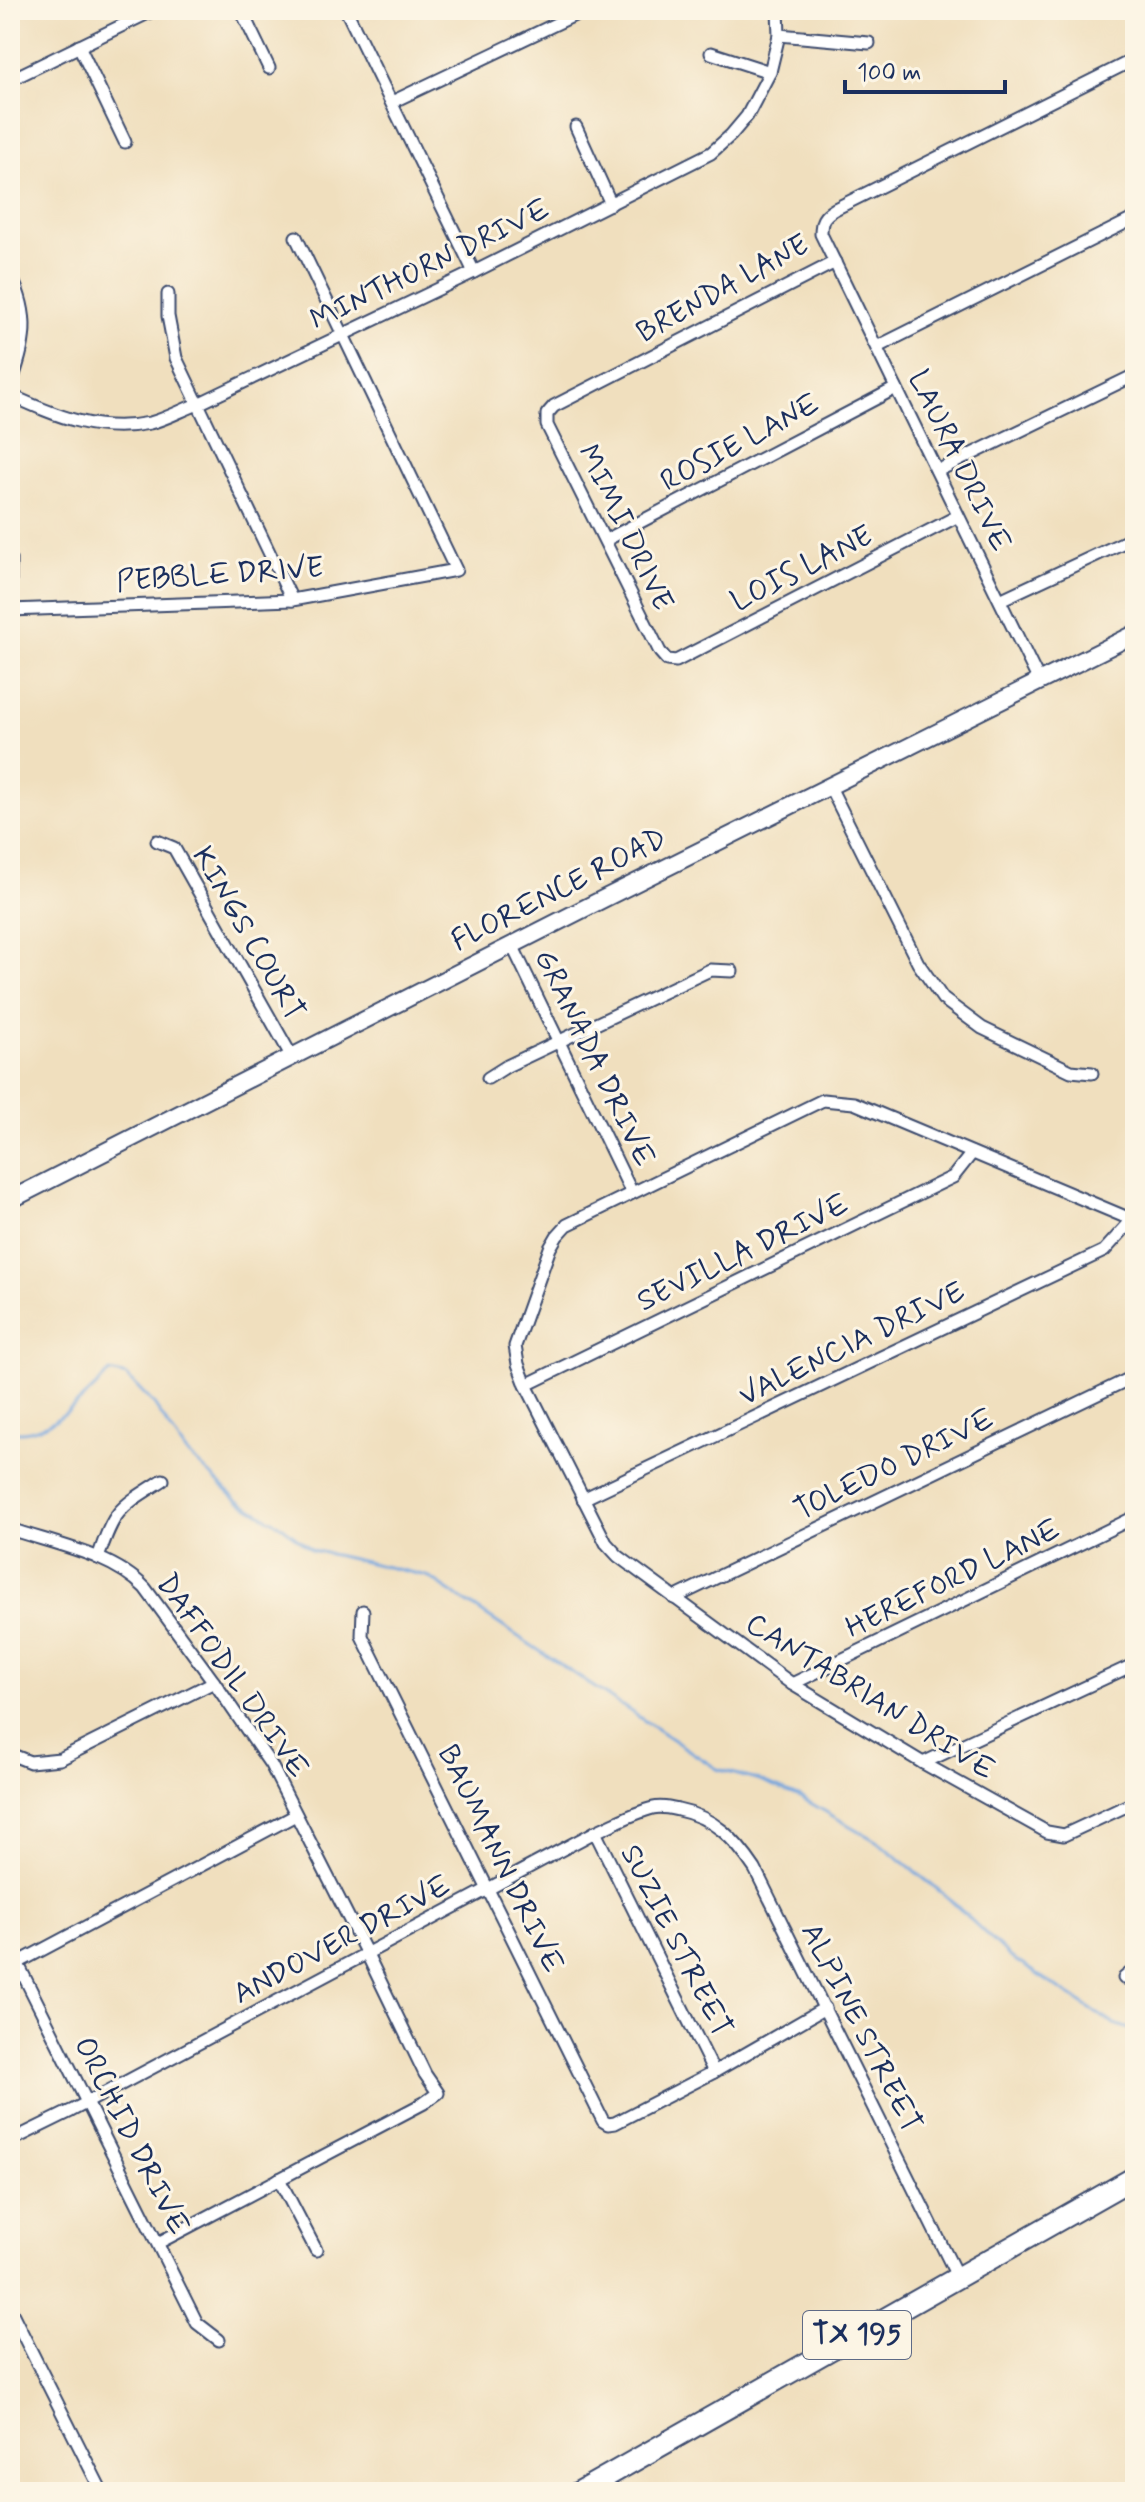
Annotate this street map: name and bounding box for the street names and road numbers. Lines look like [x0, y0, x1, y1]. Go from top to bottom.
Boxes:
street label: MINTHORN DRIVE [304, 190, 556, 340]
street label: BRENDA LANE [630, 226, 816, 352]
street label: LAURA DRIVE [898, 364, 1020, 558]
street label: ROSIE LANE [654, 385, 826, 501]
street label: MIMI DRIVE [568, 438, 682, 618]
street label: LOIS LANE [724, 517, 880, 621]
street label: PEBBLE DRIVE [115, 548, 325, 602]
street label: FLORENCE ROAD [445, 819, 673, 961]
street label: KINGS COURT [182, 840, 314, 1028]
street label: GRANADA DRIVE [524, 943, 664, 1173]
street label: SEVILLA DRIVE [631, 1185, 855, 1321]
street label: VALENCIA DRIVE [733, 1272, 971, 1416]
street label: TOLEDO DRIVE [788, 1400, 1000, 1530]
street label: HEREFORD LANE [839, 1510, 1067, 1648]
street label: DAFFODIL DRIVE [147, 1566, 317, 1786]
street label: CANTABRIAN DRIVE [738, 1604, 1002, 1790]
street label: BAUMANN DRIVE [428, 1738, 572, 1980]
street label: SUZIE STREET [611, 1838, 741, 2044]
street label: ANDOVER DRIVE [226, 1866, 458, 2014]
street label: ALPINE STREET [791, 1916, 931, 2140]
street label: ORCHID DRIVE [64, 2030, 198, 2242]
road number: TX 195 [803, 2311, 911, 2359]

